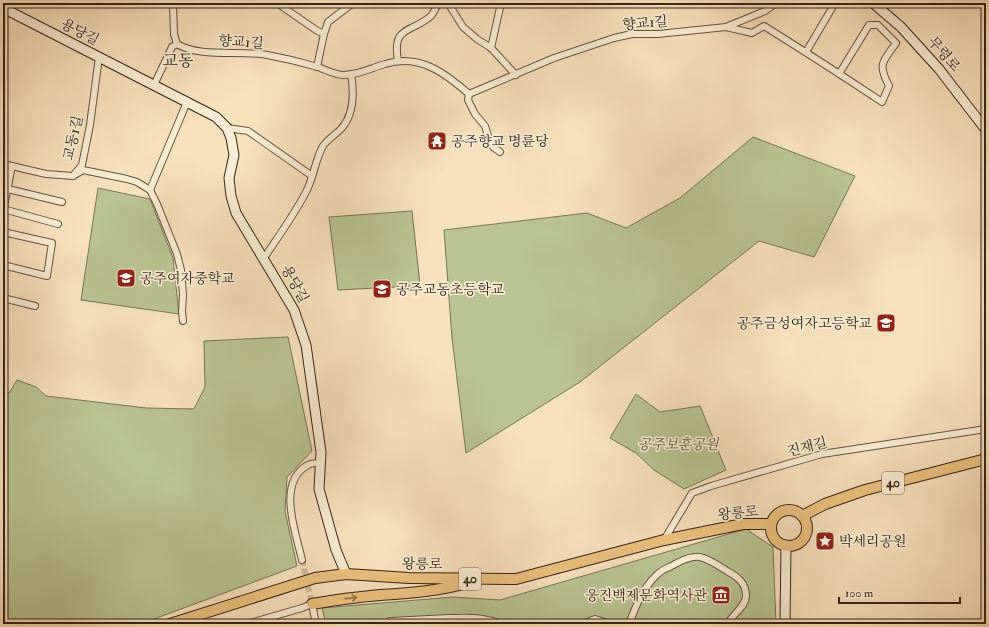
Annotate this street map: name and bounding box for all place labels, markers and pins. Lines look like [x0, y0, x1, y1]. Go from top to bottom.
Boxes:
temple icon: 공주향교 명륜당 [426, 130, 448, 152]
place label: 공주향교 명륜당 [451, 133, 549, 150]
school or university icon: 공주여자중학교 [115, 267, 137, 289]
place label: 공주여자중학교 [140, 270, 235, 287]
school or university icon: 공주교동초등학교 [371, 278, 393, 300]
place label: 공주교동초등학교 [396, 281, 505, 298]
school or university icon: 공주금성여자고등학교 [875, 312, 897, 334]
place label: 공주금성여자고등학교 [737, 315, 872, 332]
place icon: 박세리공원 [814, 530, 836, 552]
place label: 박세리공원 [839, 533, 907, 550]
museum icon: 웅진백제문화역사관 [710, 584, 732, 606]
place label: 웅진백제문화역사관 [585, 587, 707, 604]

